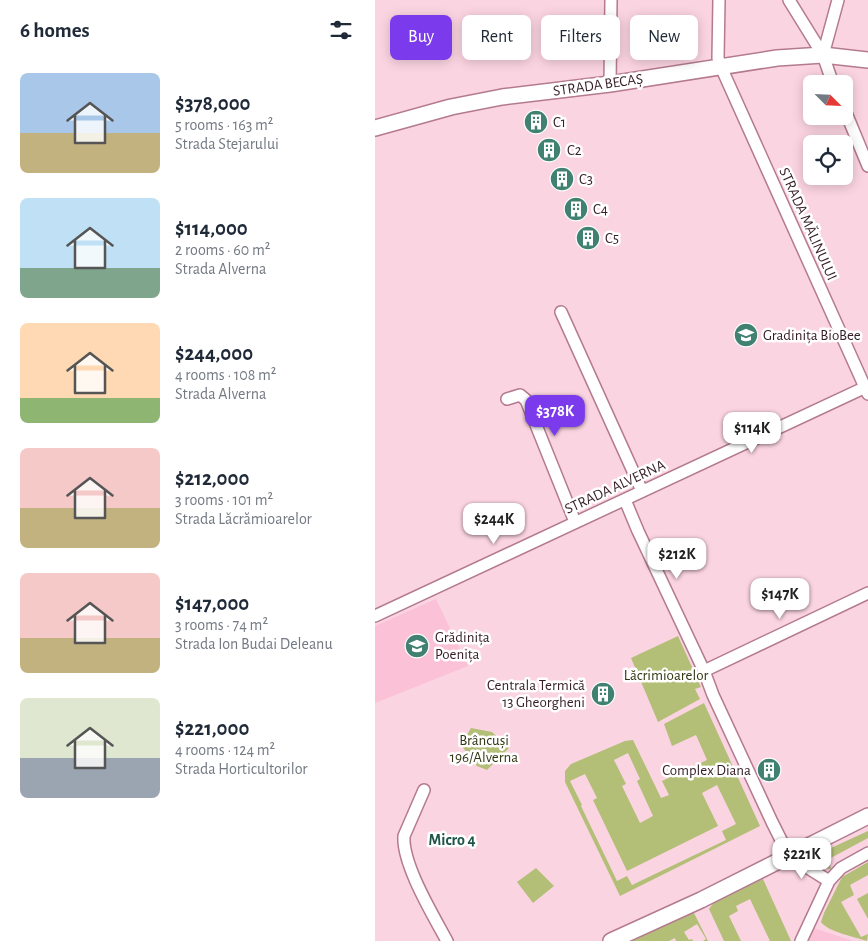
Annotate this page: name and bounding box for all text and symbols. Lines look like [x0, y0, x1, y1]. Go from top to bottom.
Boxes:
chip: Buy [390, 15, 452, 60]
chip: Rent [462, 15, 531, 60]
chip: Filters [541, 15, 620, 60]
chip: New [630, 15, 698, 60]
icon: filters [327, 16, 355, 44]
text: 6 homes [20, 20, 90, 41]
street label: STRADA BECAȘ [552, 71, 644, 100]
north arrow [803, 75, 853, 125]
map controls [803, 75, 853, 185]
icon: home [60, 93, 120, 153]
text: $378,000 [175, 93, 251, 114]
building icon: C1 [523, 109, 549, 135]
place label: C1 [553, 115, 566, 130]
text: 5 rooms · 163 m² [175, 117, 273, 133]
button: locate [803, 135, 853, 185]
text: Strada Stejarului [175, 136, 279, 152]
building icon: C2 [536, 137, 562, 163]
place label: C2 [567, 143, 582, 158]
street label: STRADA MĂLINULUI [776, 165, 841, 283]
building icon: C3 [549, 166, 575, 192]
place label: C3 [579, 172, 593, 187]
building icon: C4 [563, 196, 589, 222]
place label: C4 [593, 202, 608, 217]
icon: home [60, 218, 120, 278]
text: $114,000 [175, 218, 248, 239]
building icon: C5 [575, 225, 601, 251]
place label: C5 [605, 231, 619, 246]
text: 2 rooms · 60 m² [175, 242, 270, 258]
text: Strada Alverna [175, 261, 266, 277]
school or university icon: Gradinița BioBee [733, 322, 759, 348]
place label: Gradinița BioBee [763, 328, 861, 344]
icon: home [60, 343, 120, 403]
text: $244,000 [175, 343, 253, 364]
text: 4 rooms · 108 m² [175, 367, 276, 383]
text: Strada Alverna [175, 386, 266, 402]
pin: $378K [520, 394, 590, 437]
text: $378K [536, 403, 574, 419]
pin: $114K [717, 412, 787, 454]
text: $114K [734, 420, 770, 436]
street label: STRADA ALVERNA [562, 457, 668, 517]
icon: home [60, 468, 120, 528]
text: $212,000 [175, 468, 249, 489]
text: 3 rooms · 101 m² [175, 492, 273, 508]
pin: $244K [459, 502, 529, 545]
text: Strada Lăcrămioarelor [175, 511, 312, 527]
text: $244K [474, 511, 514, 527]
pin: $212K [642, 538, 712, 580]
text: $212K [658, 546, 696, 562]
pin: $147K [745, 578, 815, 620]
text: $147K [761, 586, 799, 602]
icon: home [60, 593, 120, 653]
text: $147,000 [175, 593, 249, 614]
text: 3 rooms · 74 m² [175, 617, 268, 633]
place label: Grădinița Poenița [435, 630, 490, 663]
school or university icon: Grădinița Poenița [404, 633, 430, 659]
text: Strada Ion Budai Deleanu [175, 636, 333, 652]
park label: Lăcrimioarelor [624, 668, 708, 683]
place label: Centrala Termică 13 Gheorgheni [487, 678, 585, 710]
building icon: Centrala Termică 13 Gheorgheni [590, 681, 616, 707]
icon: home [60, 718, 120, 778]
text: $221,000 [175, 718, 249, 739]
park label: Brâncuși 196/Alverna [450, 733, 518, 765]
text: 4 rooms · 124 m² [175, 742, 275, 758]
building icon: Complex Diana [756, 757, 782, 783]
text: Strada Horticultorilor [175, 761, 308, 777]
place label: Complex Diana [662, 763, 751, 778]
district label: Micro 4 [429, 832, 475, 848]
pin: $221K [767, 838, 837, 880]
text: $221K [783, 846, 821, 862]

